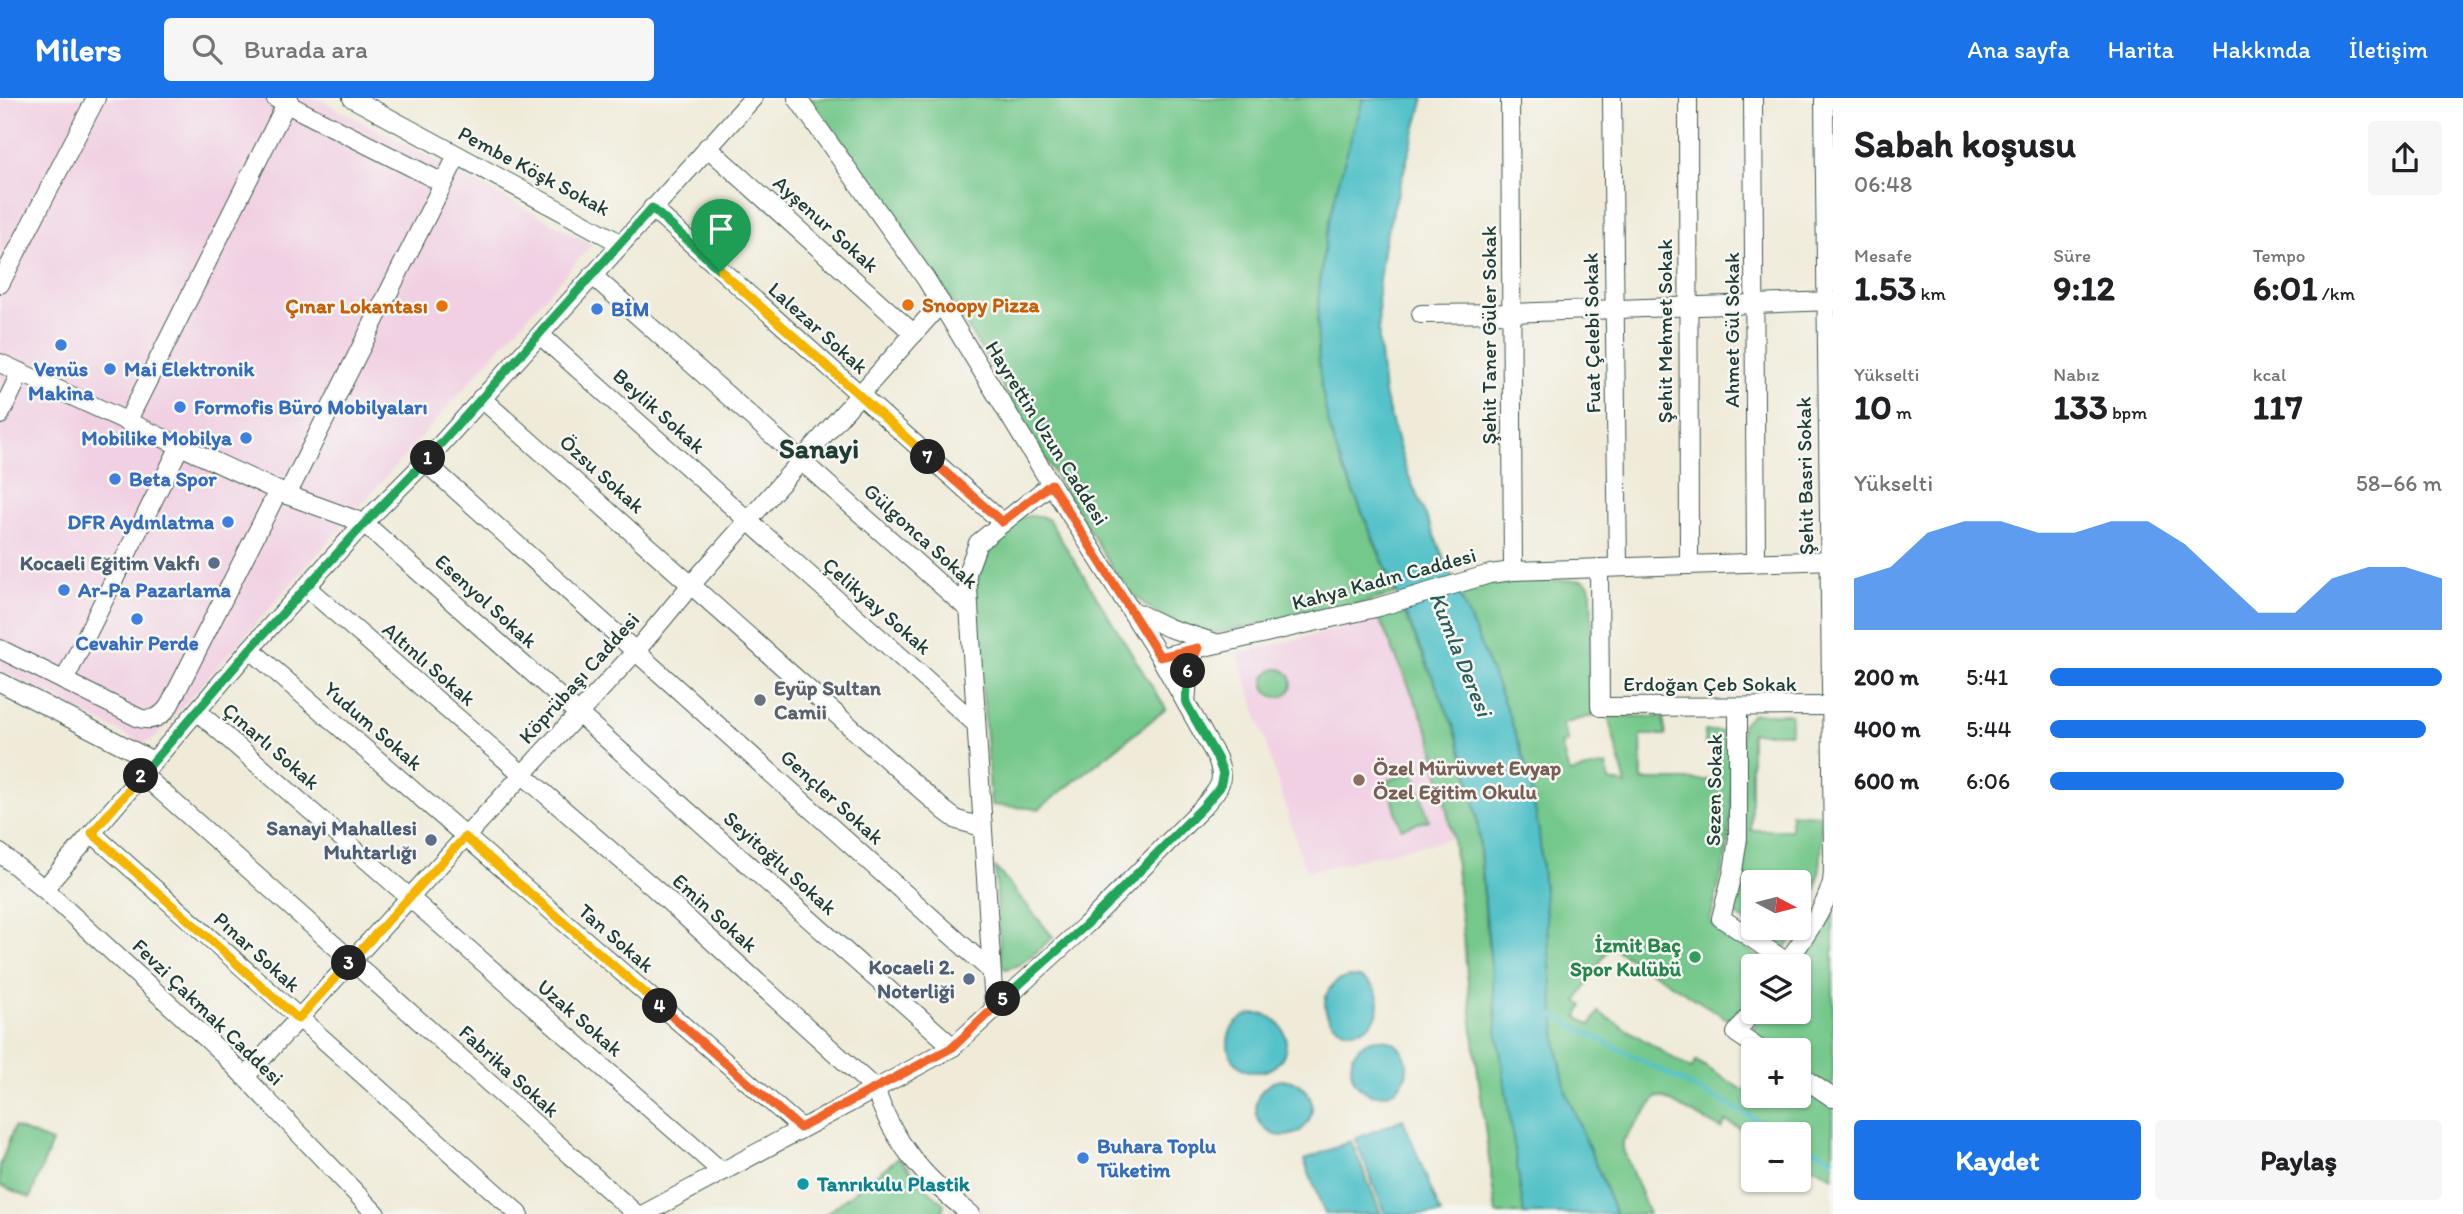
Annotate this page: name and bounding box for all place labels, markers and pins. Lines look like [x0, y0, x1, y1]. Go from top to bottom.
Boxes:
pin [691, 199, 751, 271]
place label: Snoopy Pizza [922, 292, 1041, 318]
place label: Çınar Lokantası [285, 293, 428, 319]
place label: BİM [611, 296, 649, 321]
marker: Snoopy Pizza [900, 297, 916, 313]
marker: Çınar Lokantası [434, 298, 450, 314]
marker: BİM [589, 301, 605, 317]
marker: Venüs Makina [53, 337, 69, 353]
place label: Venüs Makina [28, 356, 95, 405]
place label: Mai Elektronik [124, 356, 255, 381]
marker: Mai Elektronik [102, 361, 118, 377]
place label: Formofis Büro Mobilyaları [194, 394, 428, 420]
marker: Formofis Büro Mobilyaları [172, 399, 188, 415]
place label: Mobilike Mobilya [81, 425, 233, 451]
marker: Mobilike Mobilya [238, 430, 254, 446]
pin: 1 [410, 440, 446, 476]
pin: 7 [911, 440, 946, 474]
place label: Beta Spor [129, 466, 217, 492]
marker: Beta Spor [107, 471, 123, 487]
place label: DFR Aydınlatma [67, 509, 215, 535]
marker: DFR Aydınlatma [220, 514, 236, 530]
place label: Kocaeli Eğitim Vakfı [20, 550, 200, 576]
marker: Kocaeli Eğitim Vakfı [206, 555, 222, 571]
place label: Ar-Pa Pazarlama [77, 577, 232, 602]
marker: Ar-Pa Pazarlama [56, 582, 72, 598]
marker: Cevahir Perde [129, 611, 145, 627]
place label: Cevahir Perde [75, 630, 199, 655]
pin: 6 [1170, 654, 1206, 688]
place label: Eyüp Sultan Camii [774, 675, 882, 724]
marker: Eyüp Sultan Camii [752, 692, 768, 708]
place label: Özel Mürüvvet Evyap Özel Eğitim Okulu [1373, 755, 1561, 805]
pin: 2 [124, 758, 158, 794]
marker: Özel Mürüvvet Evyap Özel Eğitim Okulu [1351, 772, 1367, 788]
place label: Sanayi Mahallesi Muhtarlığı [266, 815, 417, 865]
marker: Sanayi Mahallesi Muhtarlığı [423, 832, 439, 848]
place label: İzmit Baç Spor Kulübü [1570, 932, 1681, 982]
pin: 3 [332, 946, 366, 980]
marker: İzmit Baç Spor Kulübü [1687, 949, 1703, 965]
place label: Kocaeli 2. Noterliği [868, 954, 955, 1004]
marker: Kocaeli 2. Noterliği [961, 971, 977, 987]
pin: 5 [986, 982, 1020, 1016]
pin: 4 [642, 988, 678, 1024]
place label: Buhara Toplu Tüketim [1096, 1133, 1217, 1182]
marker: Buhara Toplu Tüketim [1075, 1150, 1091, 1166]
place label: Tanrıkulu Plastik [816, 1171, 971, 1196]
marker: Tanrıkulu Plastik [795, 1176, 811, 1192]

